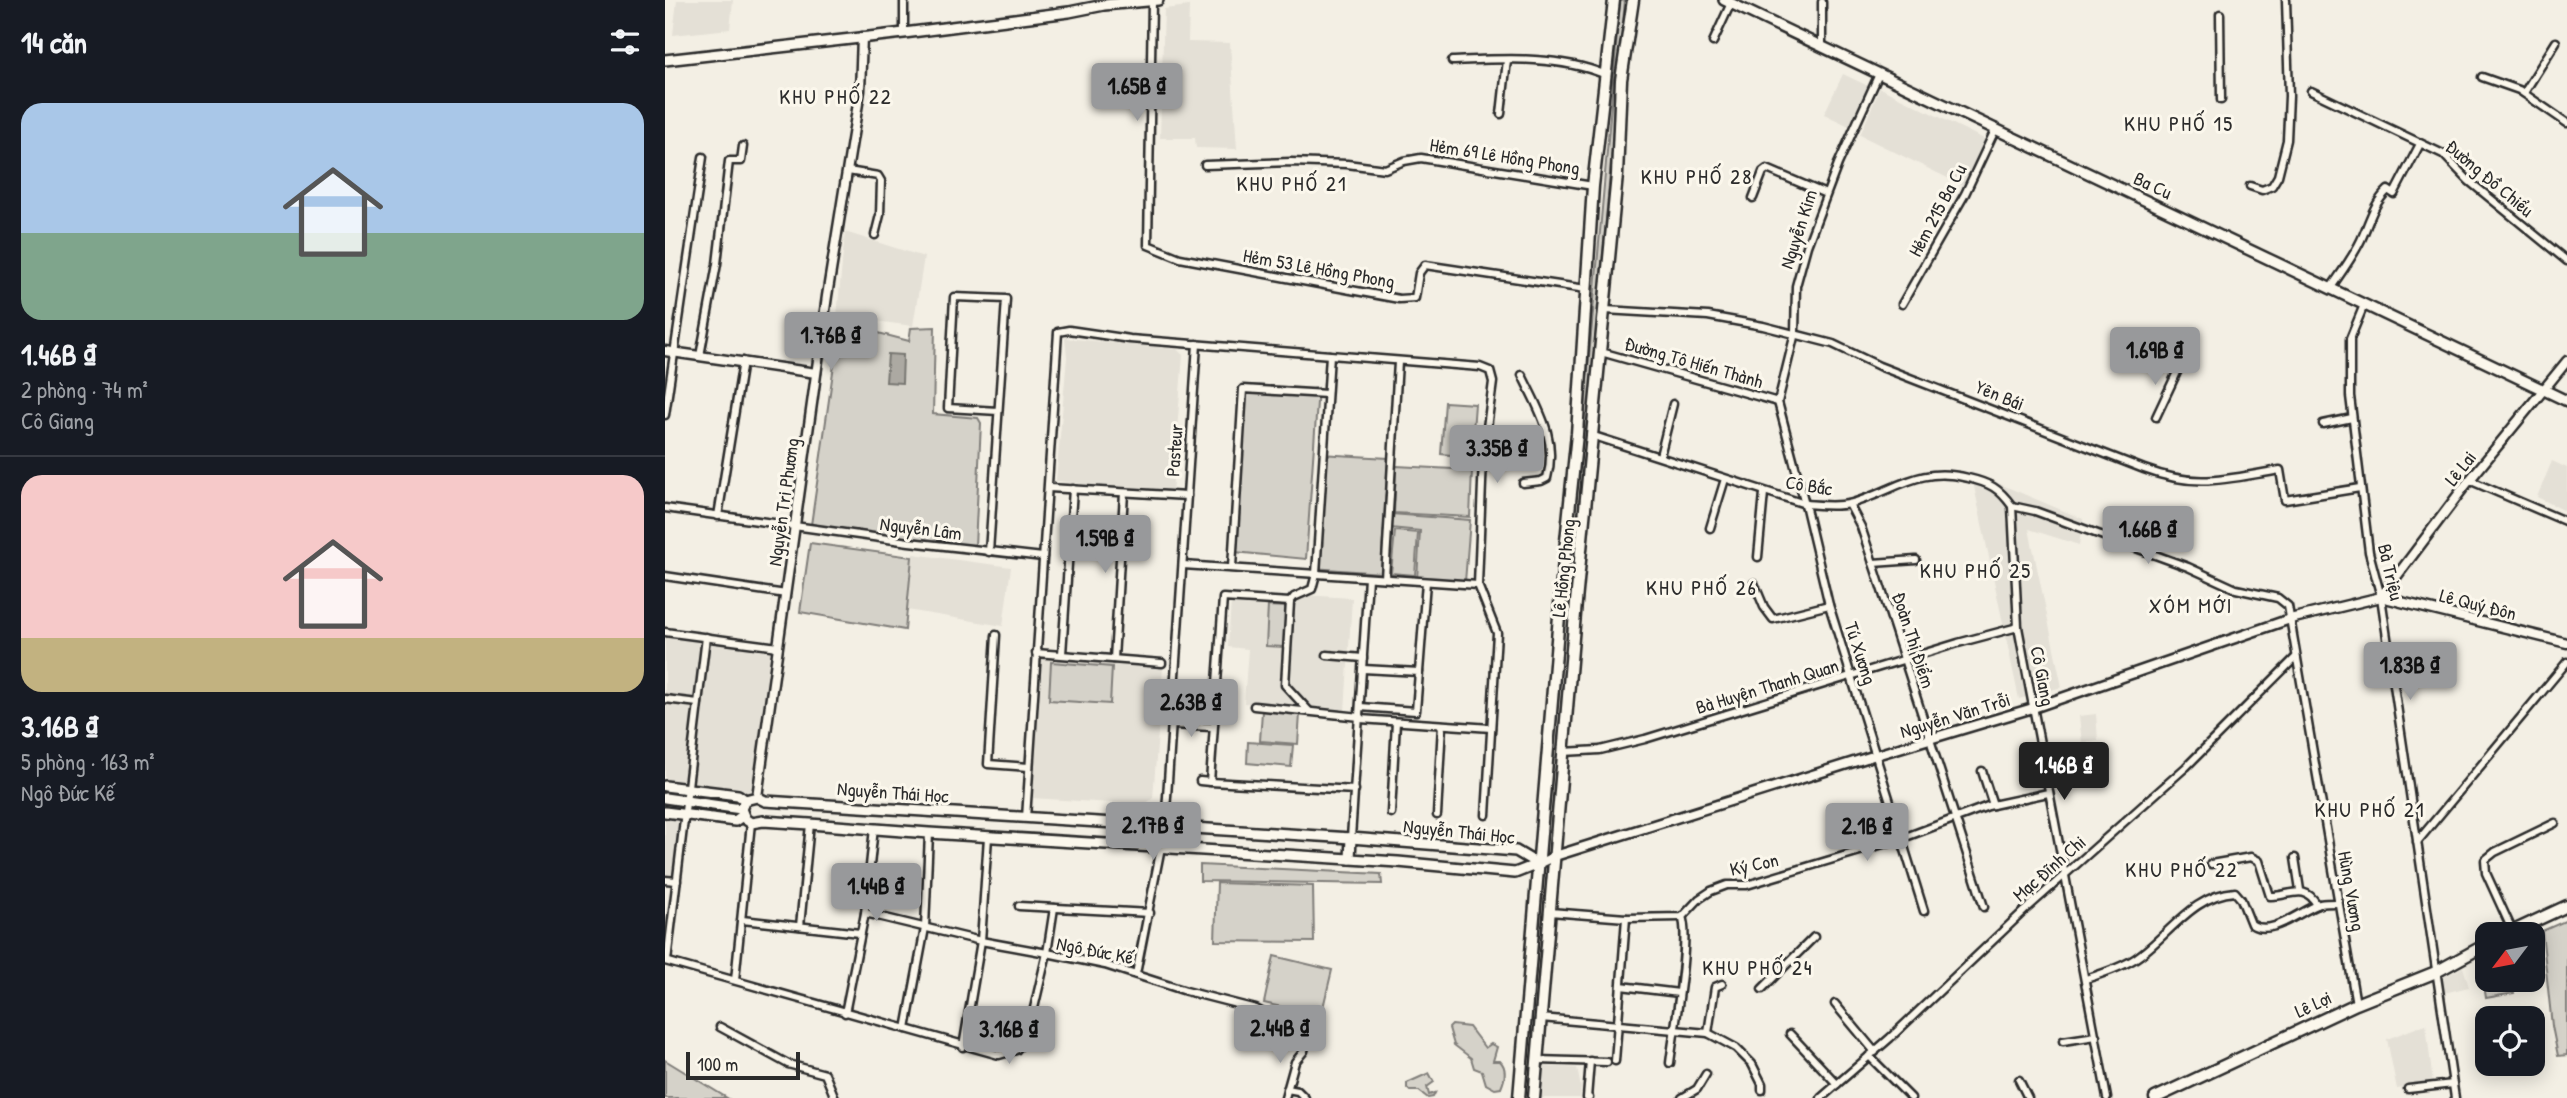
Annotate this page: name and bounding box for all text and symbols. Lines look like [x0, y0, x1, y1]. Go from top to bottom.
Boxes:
text: 14 căn [21, 22, 87, 62]
icon: filters [606, 23, 644, 61]
pin: 1.65B ₫ [1072, 64, 1202, 123]
text: 1.65B ₫ [1107, 70, 1167, 101]
district label: KHU PHỐ 22 [779, 82, 893, 111]
district label: KHU PHỐ 15 [2124, 109, 2234, 138]
street label: Hẻm 69 Lê Hồng Phong [1428, 131, 1582, 181]
street label: Đường Đồ Chiểu [2440, 134, 2540, 223]
icon: home [270, 149, 396, 275]
street label: Hẻm 215 Ba Cu [1902, 159, 1972, 261]
district label: KHU PHỐ 28 [1641, 162, 1753, 191]
street label: Ba Cu [2130, 165, 2177, 205]
district label: KHU PHỐ 21 [1236, 169, 1348, 198]
street label: Nguyễn Kim [1773, 186, 1823, 272]
street label: Hẻm 53 Lê Hồng Phong [1241, 242, 1397, 294]
pin: 1.76B ₫ [766, 312, 896, 372]
text: 1.76B ₫ [801, 319, 861, 350]
pin: 1.69B ₫ [2090, 328, 2220, 387]
street label: Đường Tô Hiến Thành [1622, 330, 1766, 394]
text: 1.46B ₫ [21, 334, 97, 374]
text: 1.69B ₫ [2126, 334, 2184, 365]
text: 2 phòng · 74 m² [21, 374, 148, 405]
street label: Yên Bái [1972, 374, 2028, 416]
text: Cô Giang [21, 405, 94, 436]
street label: Pasteur [1159, 422, 1189, 477]
pin: 3.35B ₫ [1432, 426, 1562, 485]
text: 3.35B ₫ [1466, 432, 1528, 463]
street label: Nguyễn Tri Phương [761, 436, 805, 568]
street label: Lê Lai [2438, 445, 2482, 491]
street label: Cô Bắc [1784, 468, 1835, 502]
pin: 1.66B ₫ [2083, 506, 2213, 566]
street label: Nguyễn Lâm [879, 510, 963, 546]
text: 1.66B ₫ [2119, 513, 2177, 544]
pin: 1.59B ₫ [1040, 516, 1170, 575]
street label: Lê Hồng Phong [1545, 518, 1581, 618]
icon: home [270, 521, 396, 647]
text: 1.59B ₫ [1076, 522, 1134, 553]
street label: Bà Triệu [2372, 541, 2410, 603]
district label: KHU PHỐ 25 [1920, 556, 2032, 585]
district label: KHU PHỐ 26 [1646, 573, 1758, 602]
street label: Lê Quý Đôn [2437, 582, 2519, 626]
street label: Đoàn Thị Điểm [1886, 589, 1942, 691]
district label: XÓM MỚI [2149, 591, 2233, 620]
street label: Tú Xương [1839, 618, 1883, 688]
pin: 1.83B ₫ [2345, 642, 2475, 702]
street label: Cô Giang [2024, 644, 2062, 708]
text: 1.83B ₫ [2380, 649, 2440, 680]
street label: Bà Huyện Thanh Quan [1693, 652, 1841, 720]
pin: 2.63B ₫ [1126, 680, 1256, 739]
text: 2.63B ₫ [1160, 686, 1222, 717]
street label: Nguyễn Văn Trỗi [1897, 686, 2013, 744]
text: 3.16B ₫ [21, 706, 99, 746]
pin: 1.46B ₫ [1999, 742, 2129, 802]
text: 5 phòng · 163 m² [21, 746, 155, 777]
text: 1.46B ₫ [2035, 749, 2093, 780]
street label: Nguyễn Thái Học [836, 775, 950, 809]
text: Ngô Đức Kế [21, 777, 115, 808]
district label: KHU PHỐ 21 [2314, 795, 2426, 824]
pin: 2.17B ₫ [1088, 802, 1218, 862]
pin: 2.1B ₫ [1810, 804, 1924, 863]
text: 2.17B ₫ [1122, 809, 1184, 840]
text: 2.1B ₫ [1841, 810, 1893, 841]
street label: Nguyễn Thái Học [1402, 812, 1516, 850]
street label: Mạc Đĩnh Chi [2007, 829, 2091, 907]
street label: Ký Con [1727, 846, 1781, 882]
street label: Hùng Vương [2332, 849, 2372, 933]
district label: KHU PHỐ 22 [2125, 855, 2239, 884]
pin: 1.44B ₫ [811, 864, 941, 923]
text: 1.44B ₫ [847, 870, 905, 901]
north arrow [2475, 922, 2545, 992]
map controls [2475, 922, 2545, 1076]
street label: Ngô Đức Kế [1054, 930, 1137, 970]
district label: KHU PHỐ 24 [1702, 953, 1814, 982]
street label: Lê Lợi [2290, 984, 2336, 1024]
pin: 3.16B ₫ [944, 1006, 1074, 1066]
pin: 2.44B ₫ [1215, 1006, 1345, 1065]
button: locate [2475, 1006, 2545, 1076]
text: 2.44B ₫ [1250, 1012, 1310, 1043]
text: 3.16B ₫ [979, 1013, 1039, 1044]
scale bar [686, 1049, 800, 1081]
text: 100 m [697, 1051, 738, 1077]

